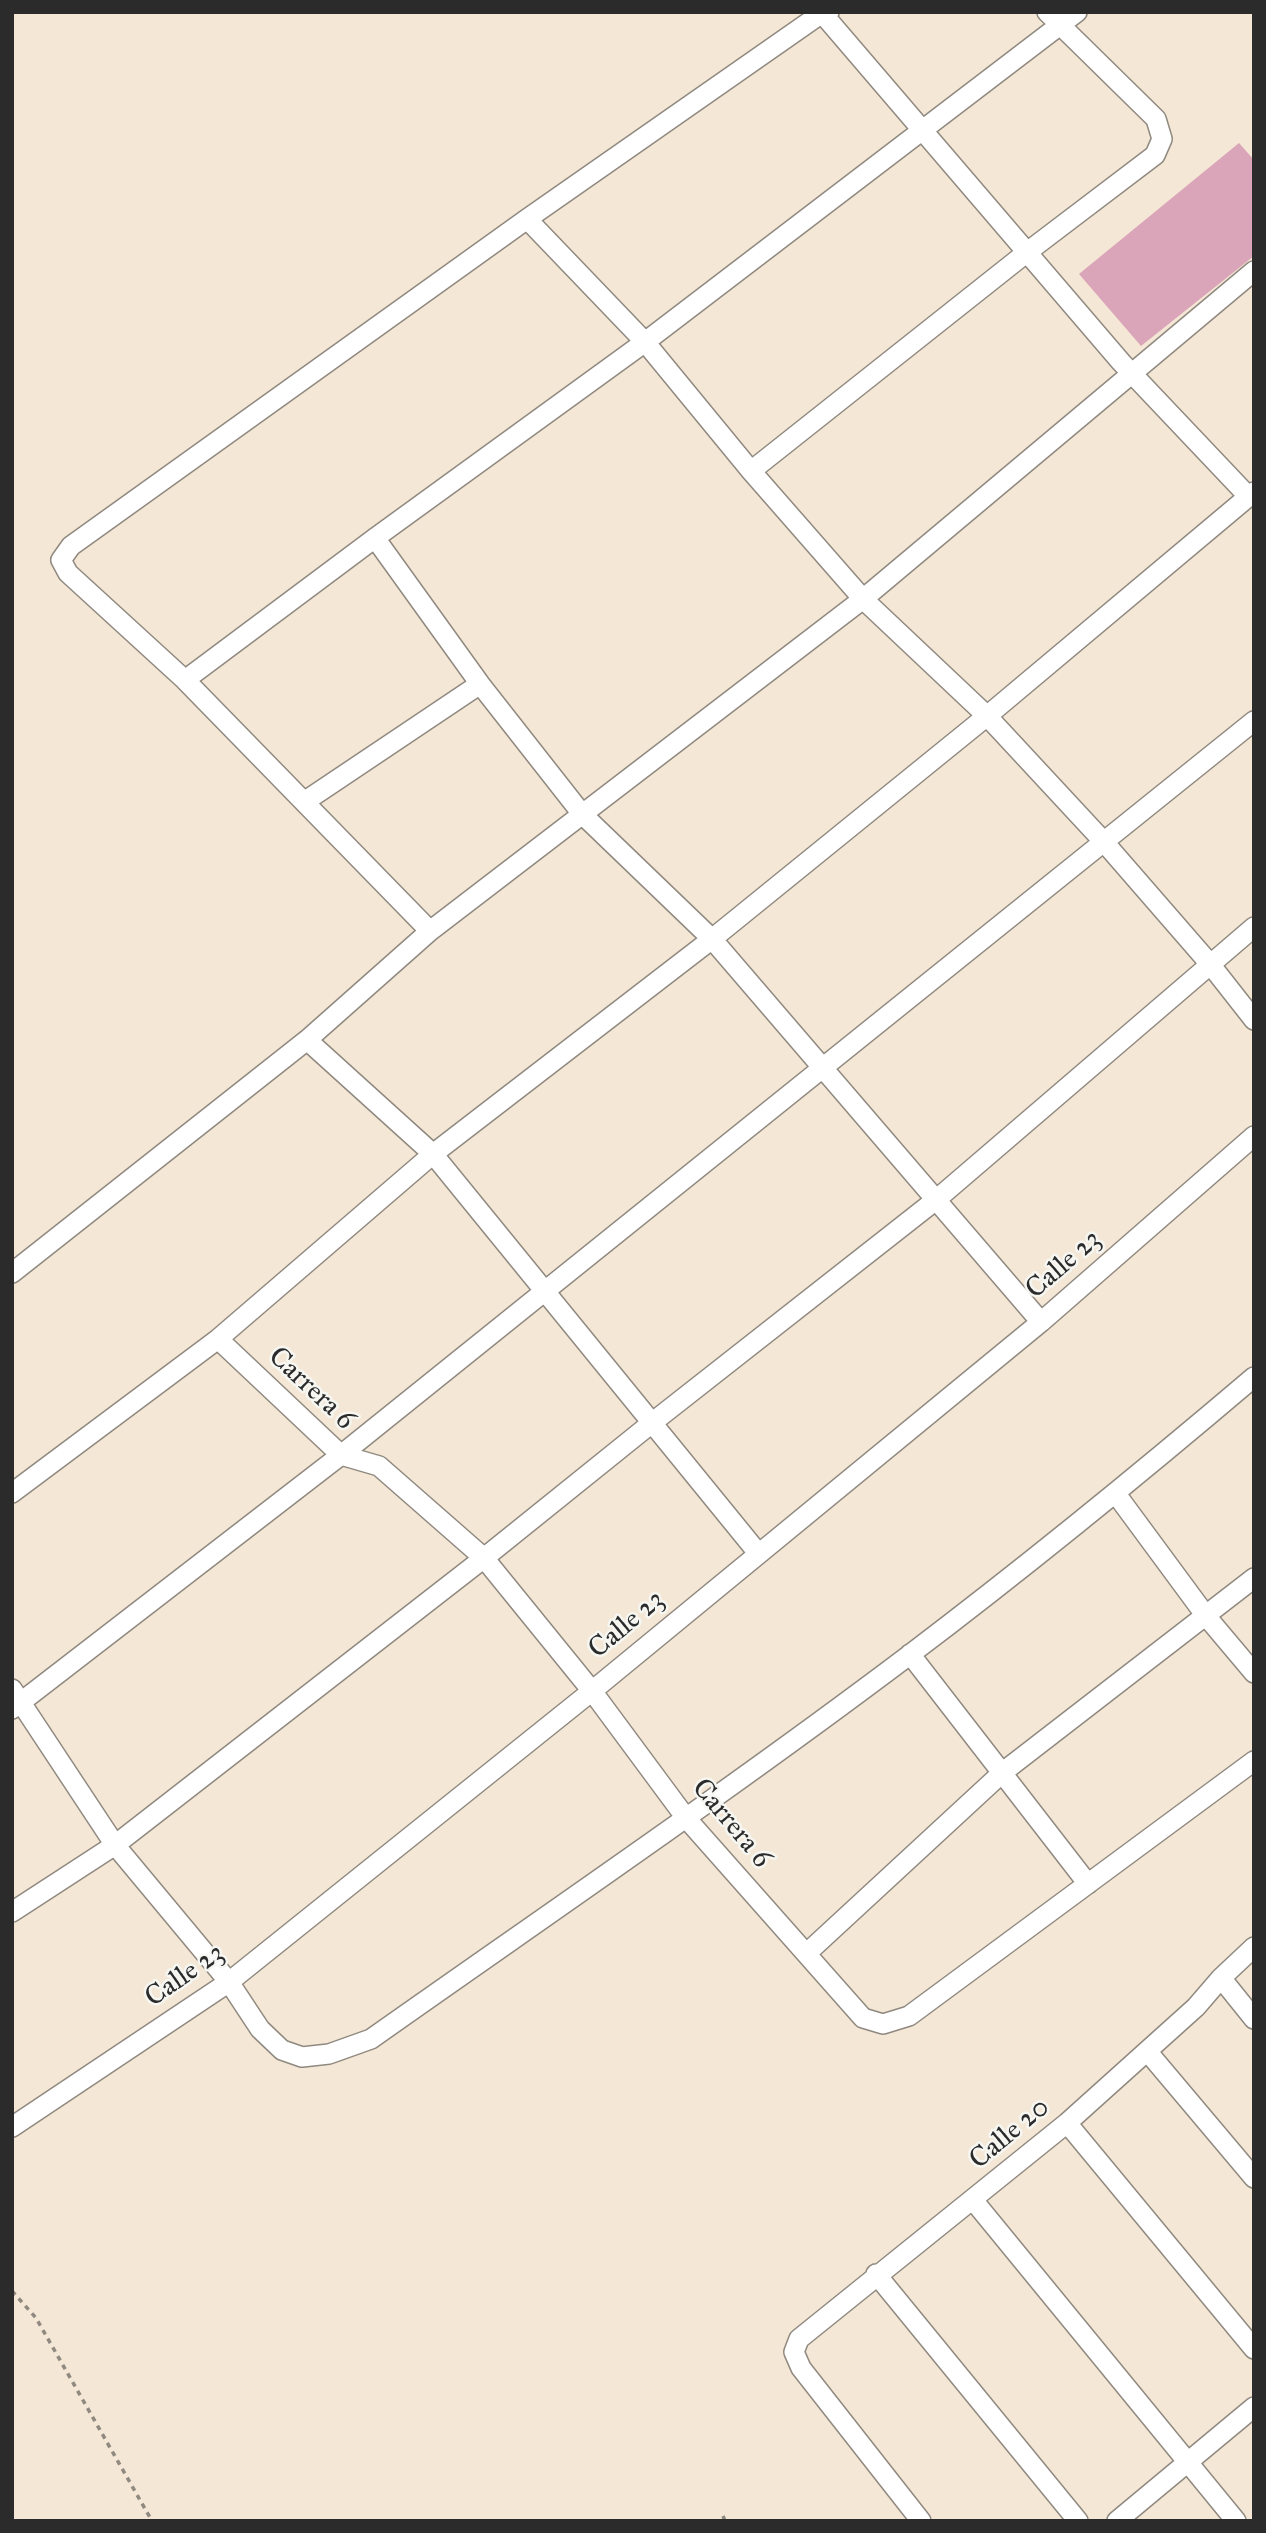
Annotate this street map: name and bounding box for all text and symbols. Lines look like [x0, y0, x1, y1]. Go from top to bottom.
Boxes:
street label: Calle 23 [1020, 1223, 1108, 1307]
street label: Carrera 6 [261, 1341, 361, 1437]
street label: Calle 23 [582, 1584, 672, 1666]
street label: Carrera 6 [684, 1773, 778, 1875]
street label: Calle 23 [139, 1937, 231, 2015]
street label: Calle 20 [963, 2091, 1057, 2177]

